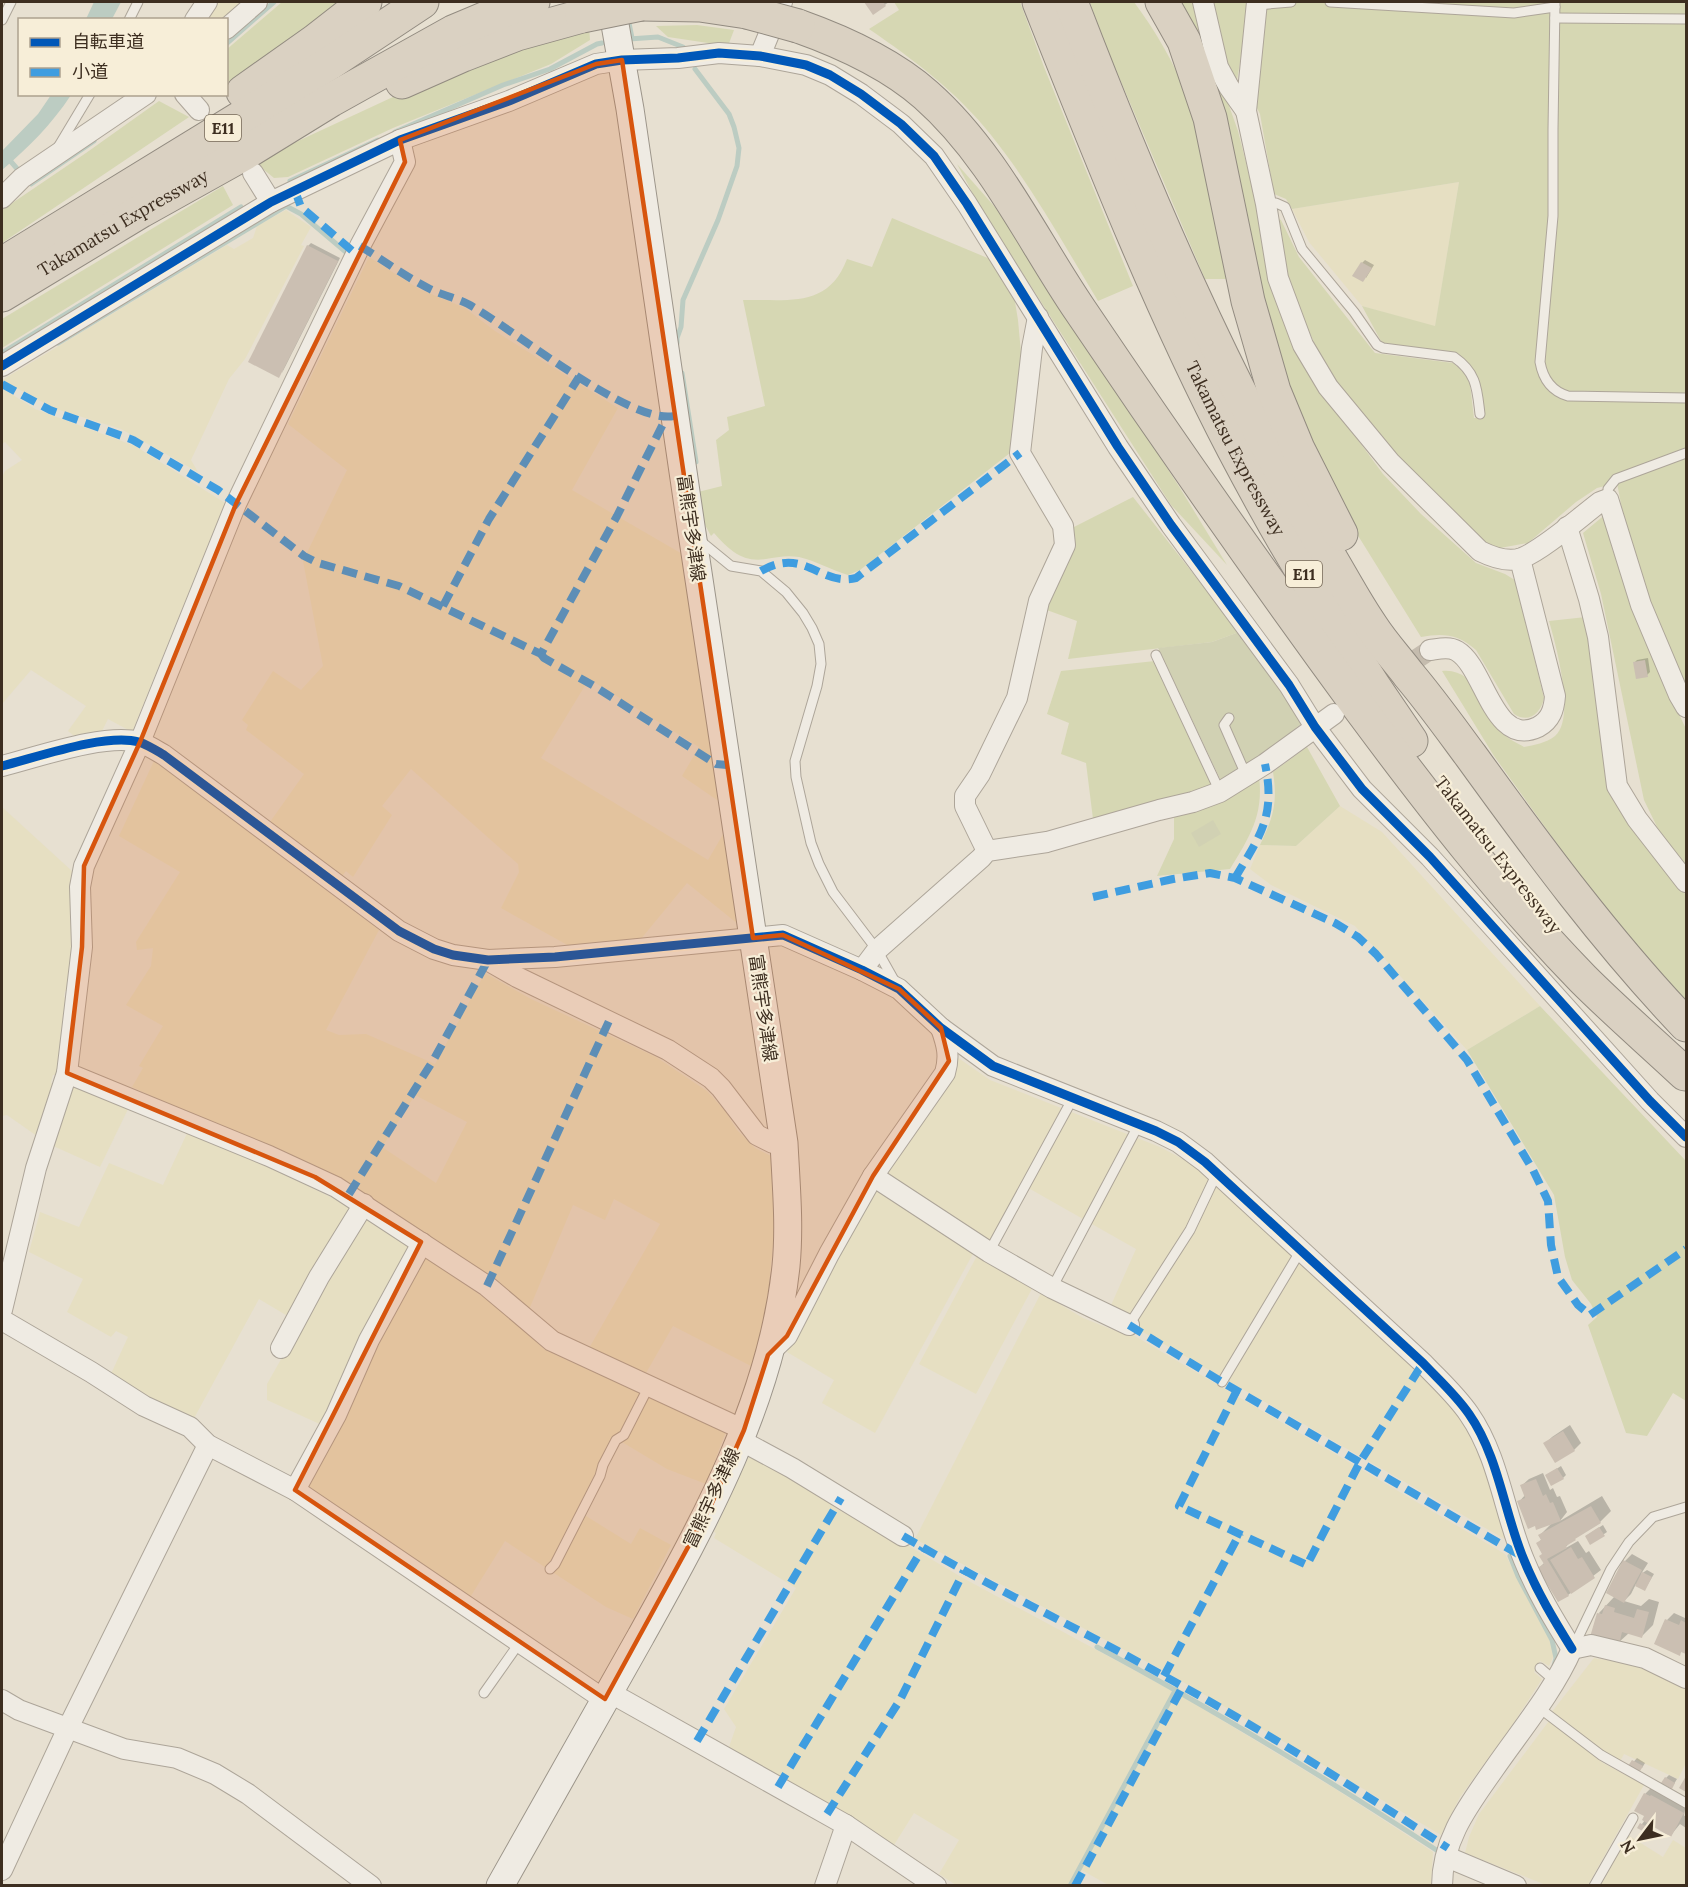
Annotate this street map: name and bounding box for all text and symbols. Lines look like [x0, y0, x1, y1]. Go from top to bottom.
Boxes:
legend [18, 18, 228, 96]
text: 自転車道 [72, 30, 144, 53]
text: 小道 [72, 60, 108, 83]
road number: E11 [205, 115, 241, 141]
street label: Takamatsu Expressway [33, 163, 213, 282]
street label: Takamatsu Expressway [1181, 357, 1291, 540]
street label: 富熊宇多津線 [673, 473, 710, 583]
road number: E11 [1286, 561, 1322, 587]
street label: Takamatsu Expressway [1430, 771, 1567, 939]
street label: 富熊宇多津線 [745, 953, 782, 1063]
street label: 富熊宇多津線 [678, 1444, 745, 1552]
north arrow [1610, 1809, 1670, 1869]
text: N [1616, 1836, 1639, 1857]

